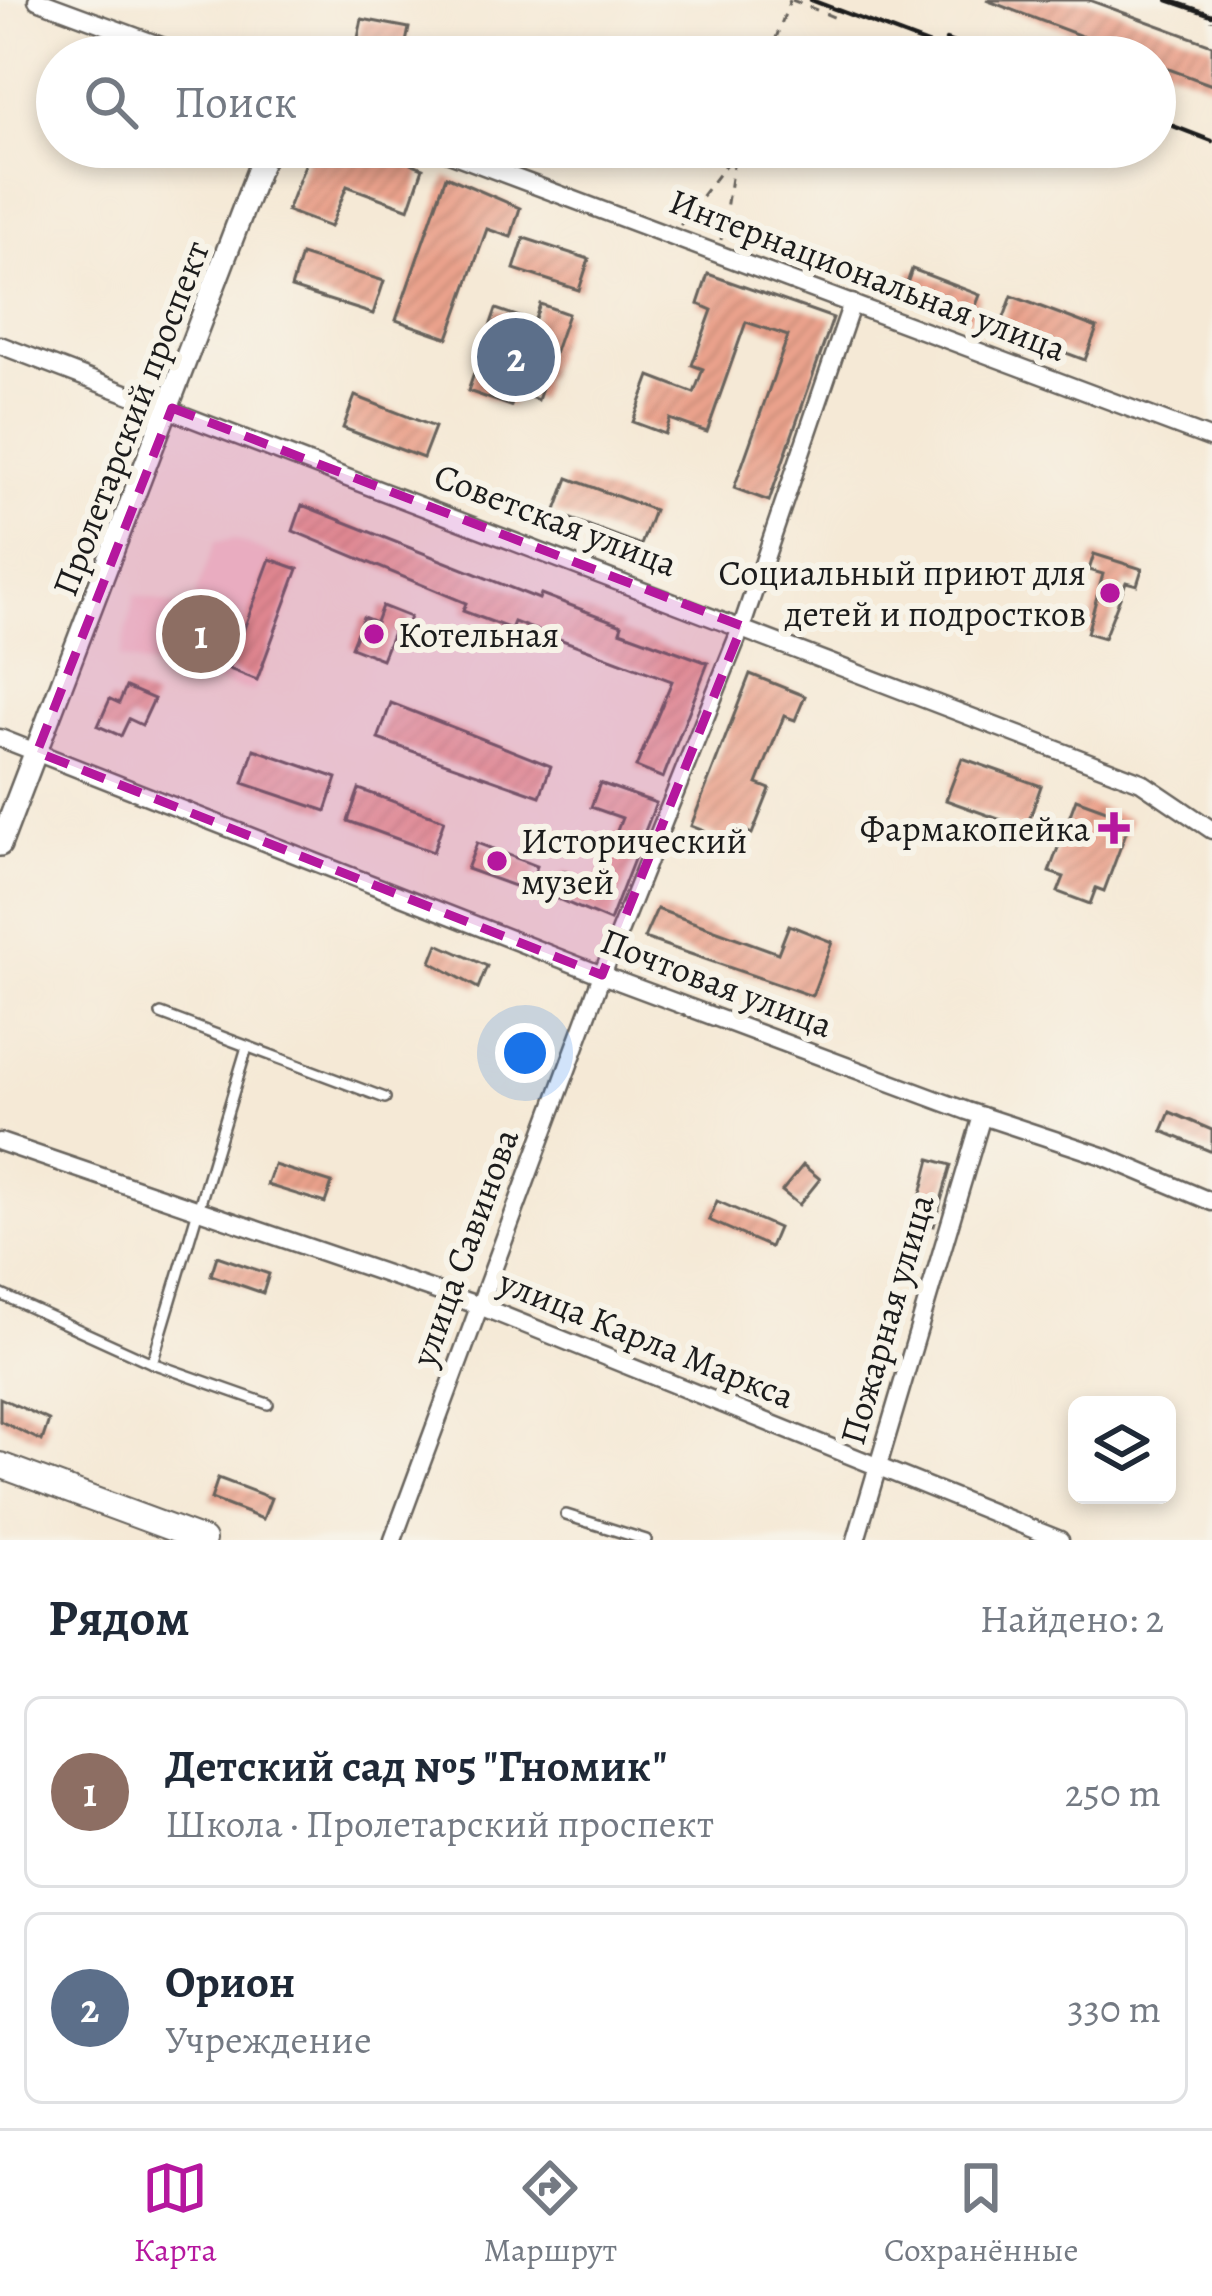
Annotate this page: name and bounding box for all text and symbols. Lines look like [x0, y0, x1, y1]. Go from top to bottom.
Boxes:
search box [36, 36, 1176, 168]
icon: search [78, 69, 144, 135]
text: Поиск [174, 71, 297, 133]
street label: Интернациональная улица [662, 176, 1074, 373]
street label: Пролетарский проспект [40, 233, 221, 603]
pin: 2 [477, 312, 555, 402]
street label: Советская улица [427, 451, 685, 588]
place label: Социальный приют для детей и подростков [719, 548, 1086, 638]
marker: Социальный приют для детей и подростков [1097, 580, 1123, 606]
pin: 1 [162, 589, 240, 679]
place label: Котельная [398, 610, 559, 659]
marker: Котельная [361, 621, 387, 647]
place label: Фармакопейка [860, 804, 1090, 853]
marker: Фармакопейка [1101, 815, 1127, 841]
place label: Исторический музей [521, 816, 747, 906]
marker: Исторический музей [484, 848, 510, 874]
street label: Почтовая улица [594, 916, 840, 1049]
your location [495, 1023, 555, 1083]
street label: улица Савинова [398, 1121, 530, 1374]
street label: Пожарная улица [827, 1188, 946, 1450]
street label: улица Карла Маркса [491, 1257, 802, 1420]
map controls [1068, 1396, 1176, 1504]
button: layers [1068, 1396, 1176, 1504]
text: Рядом [48, 1583, 190, 1653]
text: Найдено: 2 [980, 1592, 1164, 1645]
text: Детский сад №5 "Гномик" [165, 1735, 667, 1797]
text: 1 [83, 1766, 97, 1819]
text: 250 m [1065, 1766, 1161, 1819]
text: Школа · Пролетарский проспект [165, 1797, 714, 1850]
text: Орион [165, 1951, 295, 2013]
text: 2 [81, 1982, 99, 2035]
text: 330 m [1068, 1982, 1161, 2035]
text: Учреждение [165, 2013, 372, 2066]
tab: Карта [133, 2155, 217, 2272]
tab: Маршрут [483, 2155, 617, 2272]
tab: Сохранённые [884, 2155, 1079, 2272]

